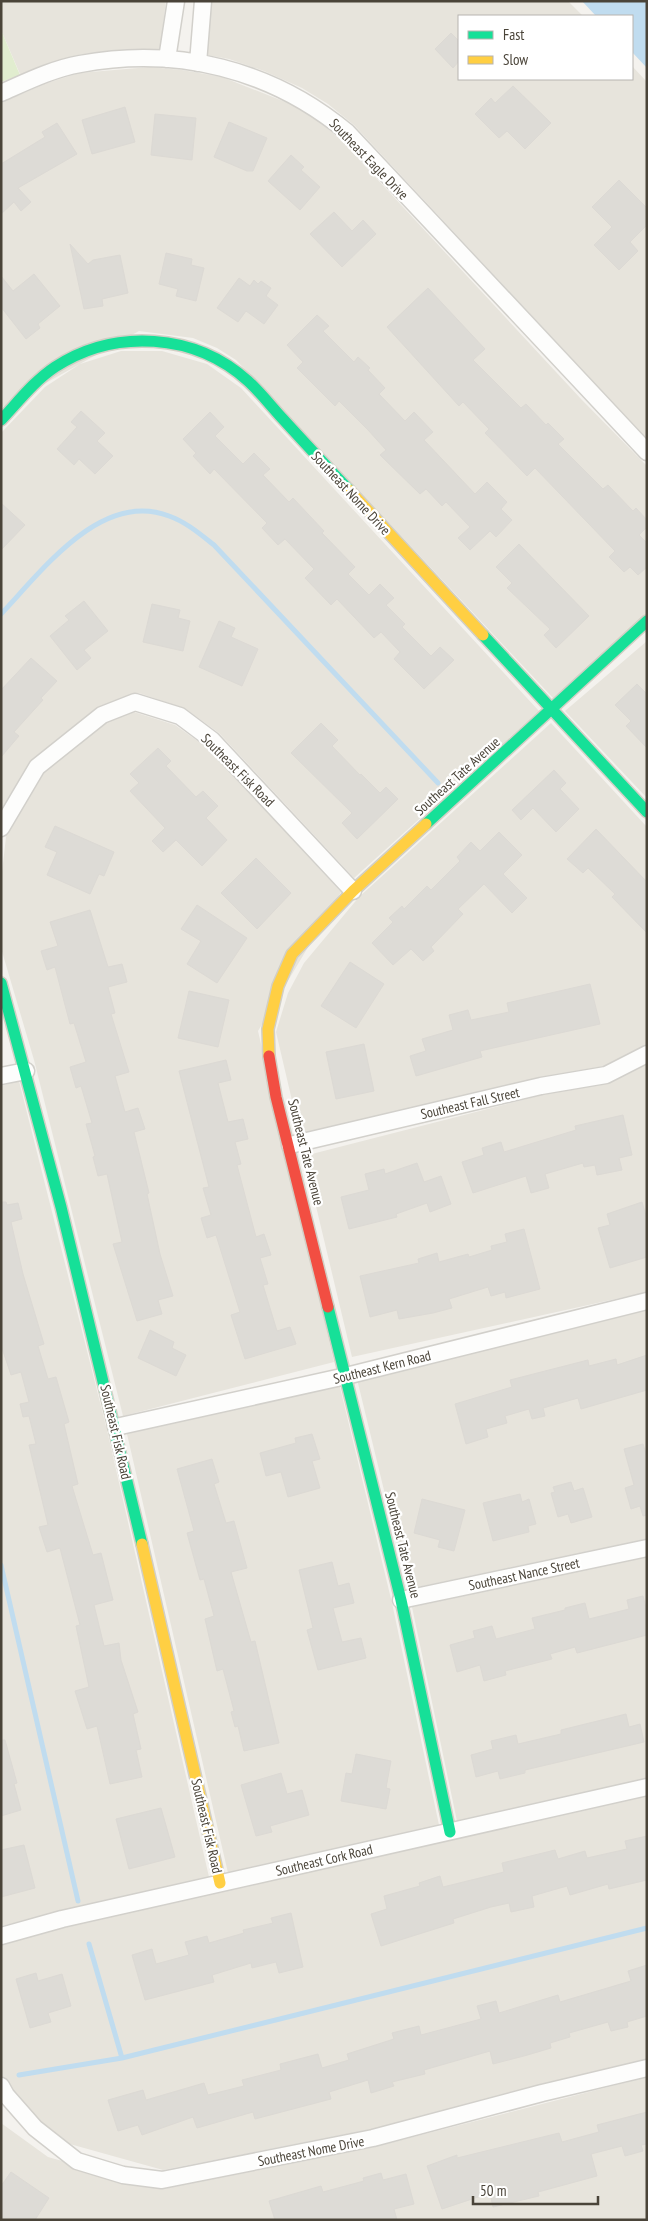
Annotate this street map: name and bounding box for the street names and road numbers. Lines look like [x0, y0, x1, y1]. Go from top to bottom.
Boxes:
street label: Southeast Eagle Drive [326, 115, 412, 204]
street label: Southeast Nome Drive [308, 447, 395, 539]
street label: Southeast Fisk Road [197, 729, 279, 811]
street label: Southeast Tate Avenue [411, 733, 504, 819]
street label: Southeast Fall Street [419, 1083, 521, 1123]
street label: Southeast Tate Avenue [284, 1097, 328, 1207]
street label: Southeast Kern Road [331, 1346, 433, 1388]
street label: Southeast Fisk Road [96, 1383, 136, 1481]
street label: Southeast Tate Avenue [381, 1490, 425, 1600]
street label: Southeast Nance Street [467, 1553, 581, 1595]
street label: Southeast Fisk Road [187, 1777, 227, 1875]
street label: Southeast Cork Road [274, 1840, 374, 1880]
street label: Southeast Nome Drive [256, 2132, 366, 2170]

